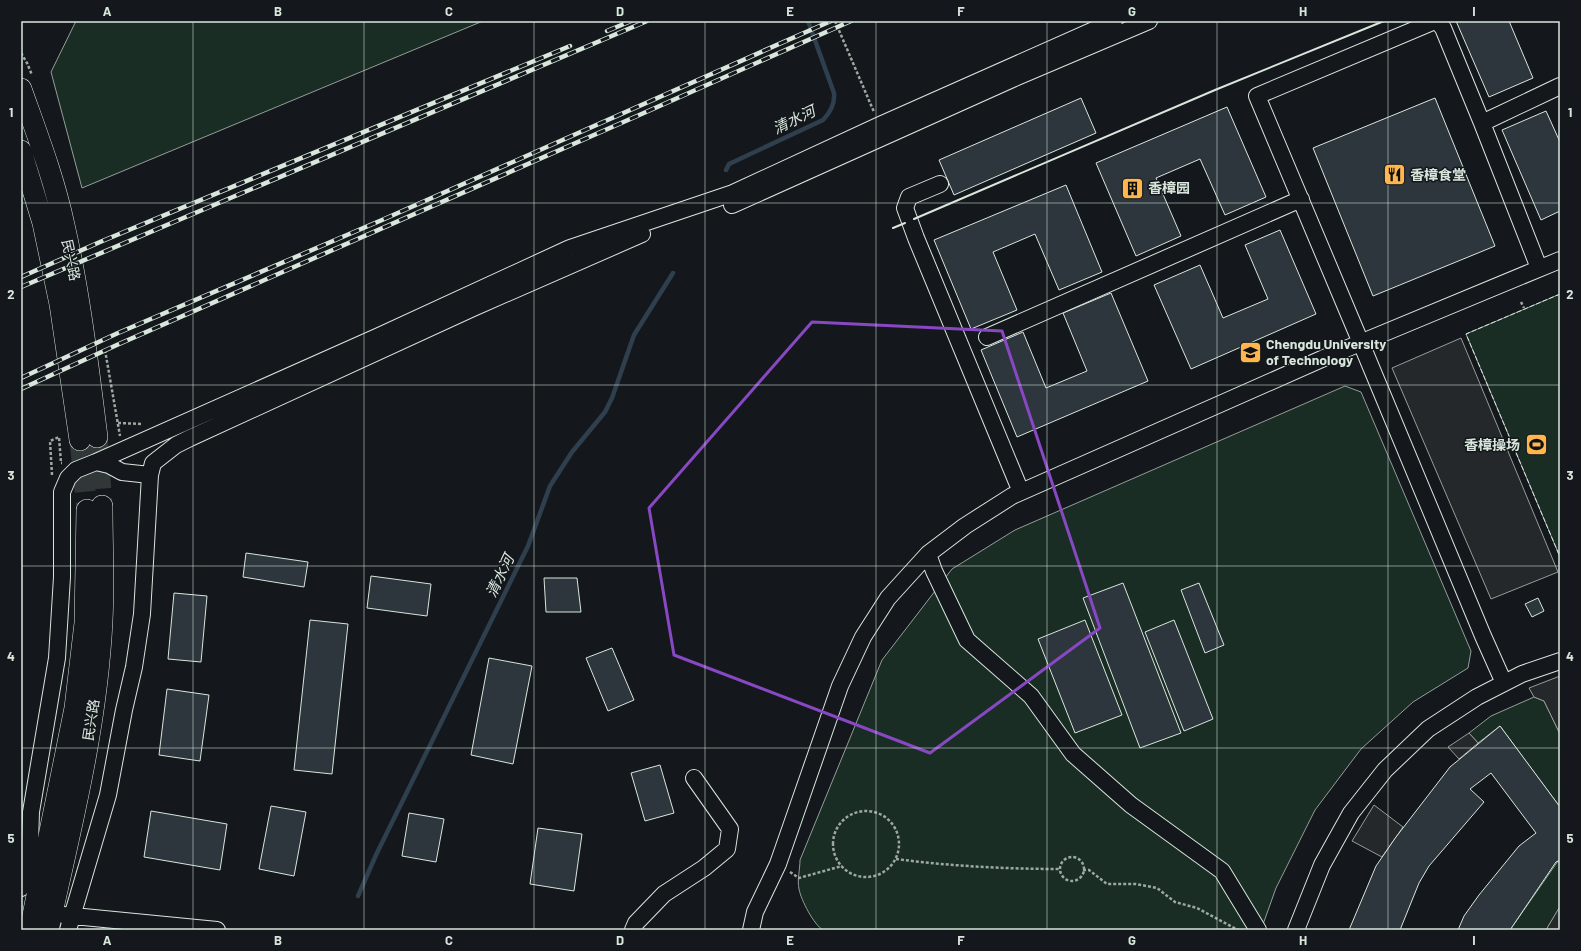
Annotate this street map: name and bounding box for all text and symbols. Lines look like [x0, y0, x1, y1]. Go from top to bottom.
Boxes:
text: A [103, 3, 112, 19]
text: B [274, 3, 282, 19]
text: C [445, 3, 453, 19]
text: D [616, 3, 624, 19]
text: E [786, 3, 794, 19]
text: F [957, 3, 965, 19]
text: G [1128, 3, 1136, 19]
text: H [1299, 3, 1307, 19]
text: I [1472, 3, 1476, 19]
water label: 清水河 [769, 100, 820, 137]
text: 1 [9, 104, 13, 120]
text: 1 [1568, 104, 1572, 120]
restaurant icon: 香樟食堂 [1382, 162, 1408, 188]
place label: 香樟食堂 [1410, 166, 1466, 183]
building icon: 香樟园 [1120, 175, 1146, 201]
place label: 香樟园 [1148, 179, 1190, 196]
street label: 民兴路 [59, 238, 84, 282]
text: 2 [7, 286, 15, 302]
text: 2 [1566, 286, 1574, 302]
place label: Chengdu University of Technology [1266, 335, 1386, 368]
school or university icon: Chengdu University of Technology [1238, 339, 1264, 365]
sports icon: 香樟操场 [1523, 432, 1549, 458]
place label: 香樟操场 [1464, 436, 1520, 453]
text: 3 [7, 467, 15, 483]
text: 3 [1566, 467, 1574, 483]
water label: 清水河 [481, 549, 518, 600]
text: 4 [7, 648, 15, 664]
text: 4 [1566, 648, 1574, 664]
street label: 民兴路 [79, 698, 102, 742]
text: 5 [7, 830, 15, 846]
text: 5 [1566, 830, 1574, 846]
text: A [103, 932, 112, 948]
text: B [274, 932, 282, 948]
text: C [445, 932, 453, 948]
text: D [616, 932, 624, 948]
text: E [786, 932, 794, 948]
text: F [957, 932, 965, 948]
text: G [1128, 932, 1136, 948]
text: H [1299, 932, 1307, 948]
text: I [1472, 932, 1476, 948]

